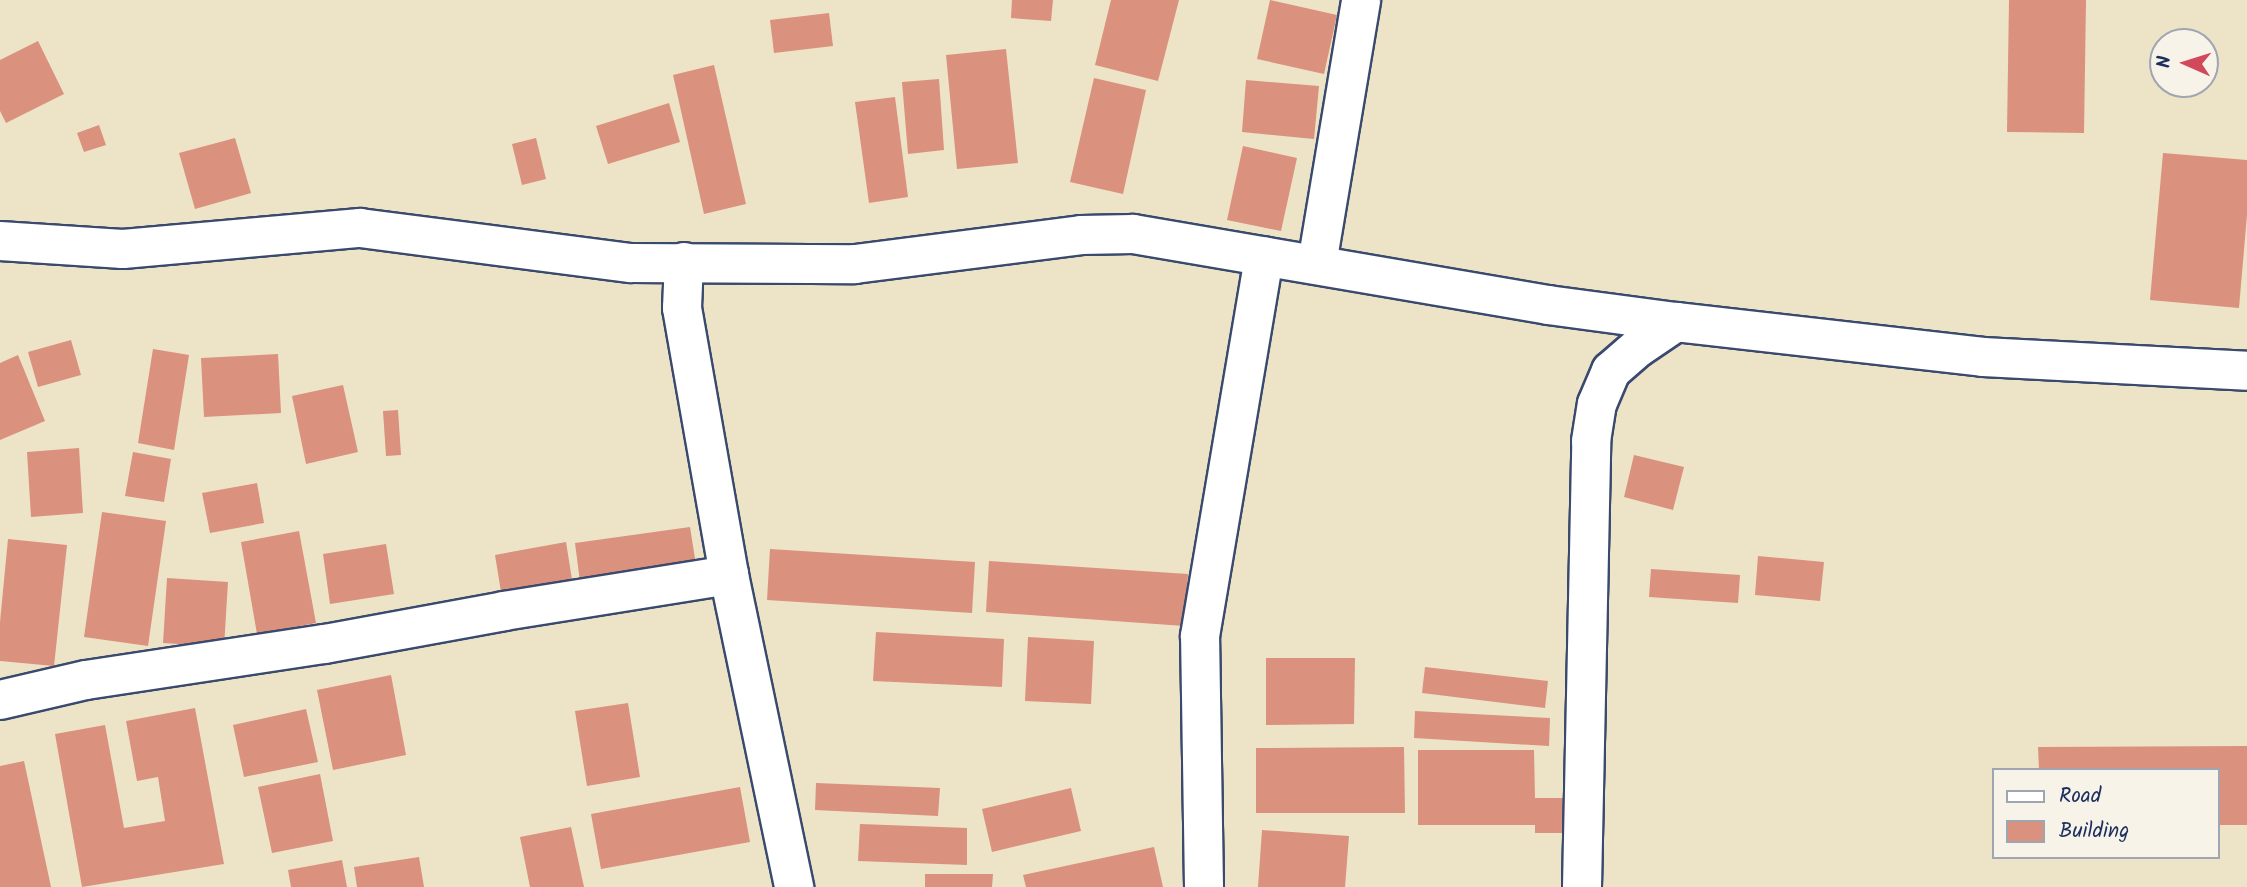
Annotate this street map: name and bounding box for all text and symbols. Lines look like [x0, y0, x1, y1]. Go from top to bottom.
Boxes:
north arrow [2149, 28, 2219, 98]
text: N [2150, 55, 2180, 69]
legend [1992, 768, 2219, 859]
text: Road [2059, 780, 2101, 813]
text: Building [2059, 815, 2129, 848]

